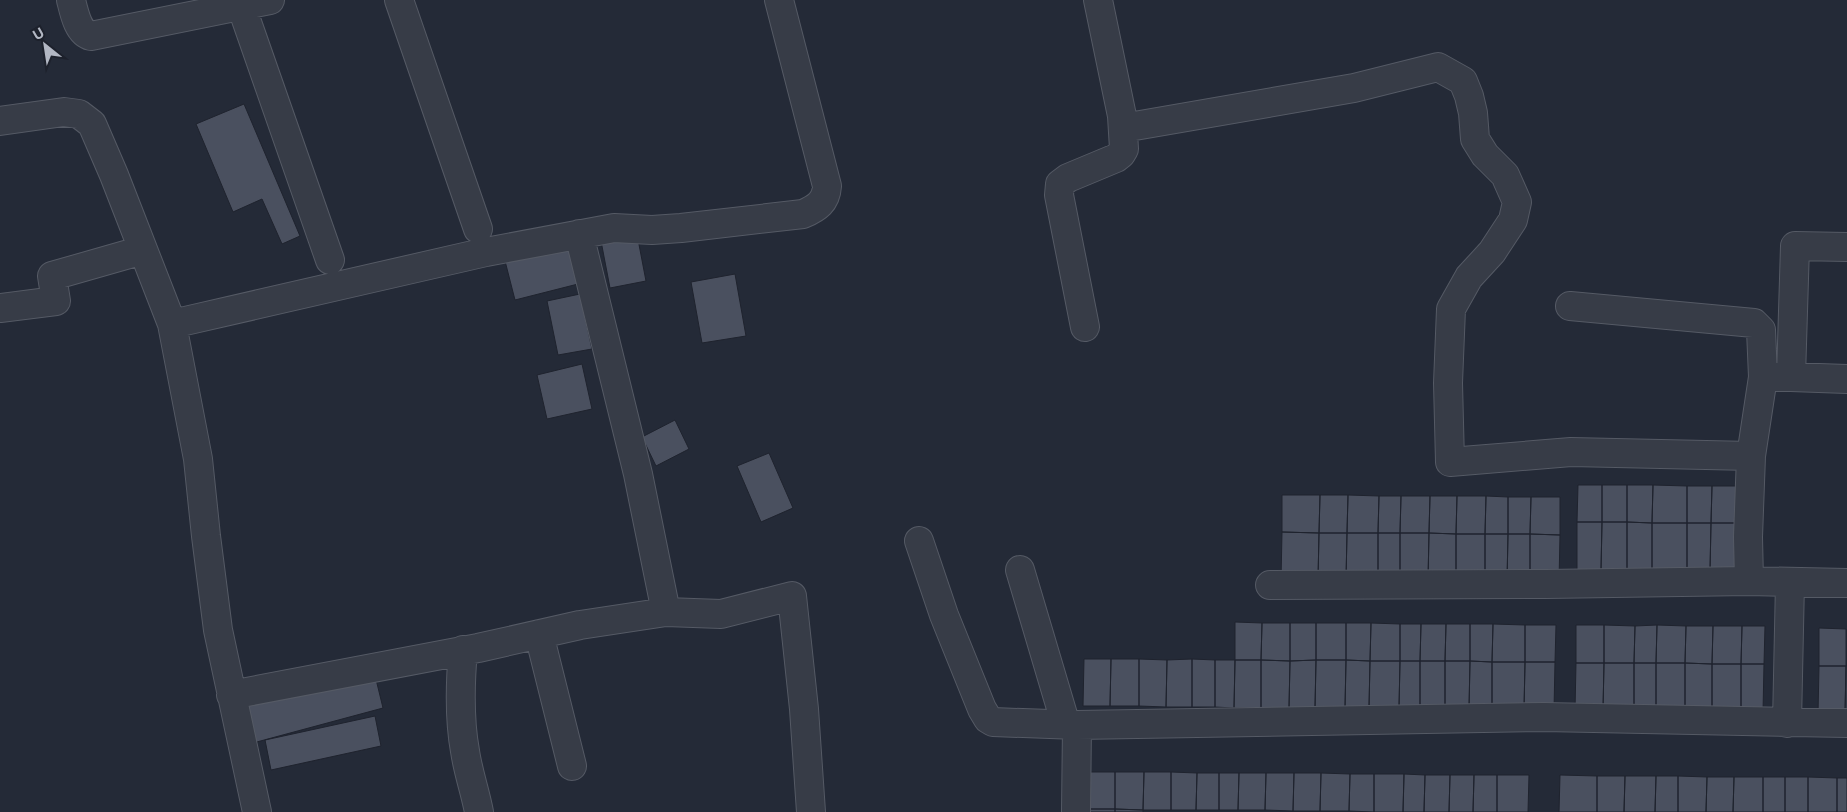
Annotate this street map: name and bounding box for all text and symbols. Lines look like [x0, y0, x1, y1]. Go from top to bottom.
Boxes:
north arrow [20, 20, 70, 70]
text: U [30, 23, 47, 43]

